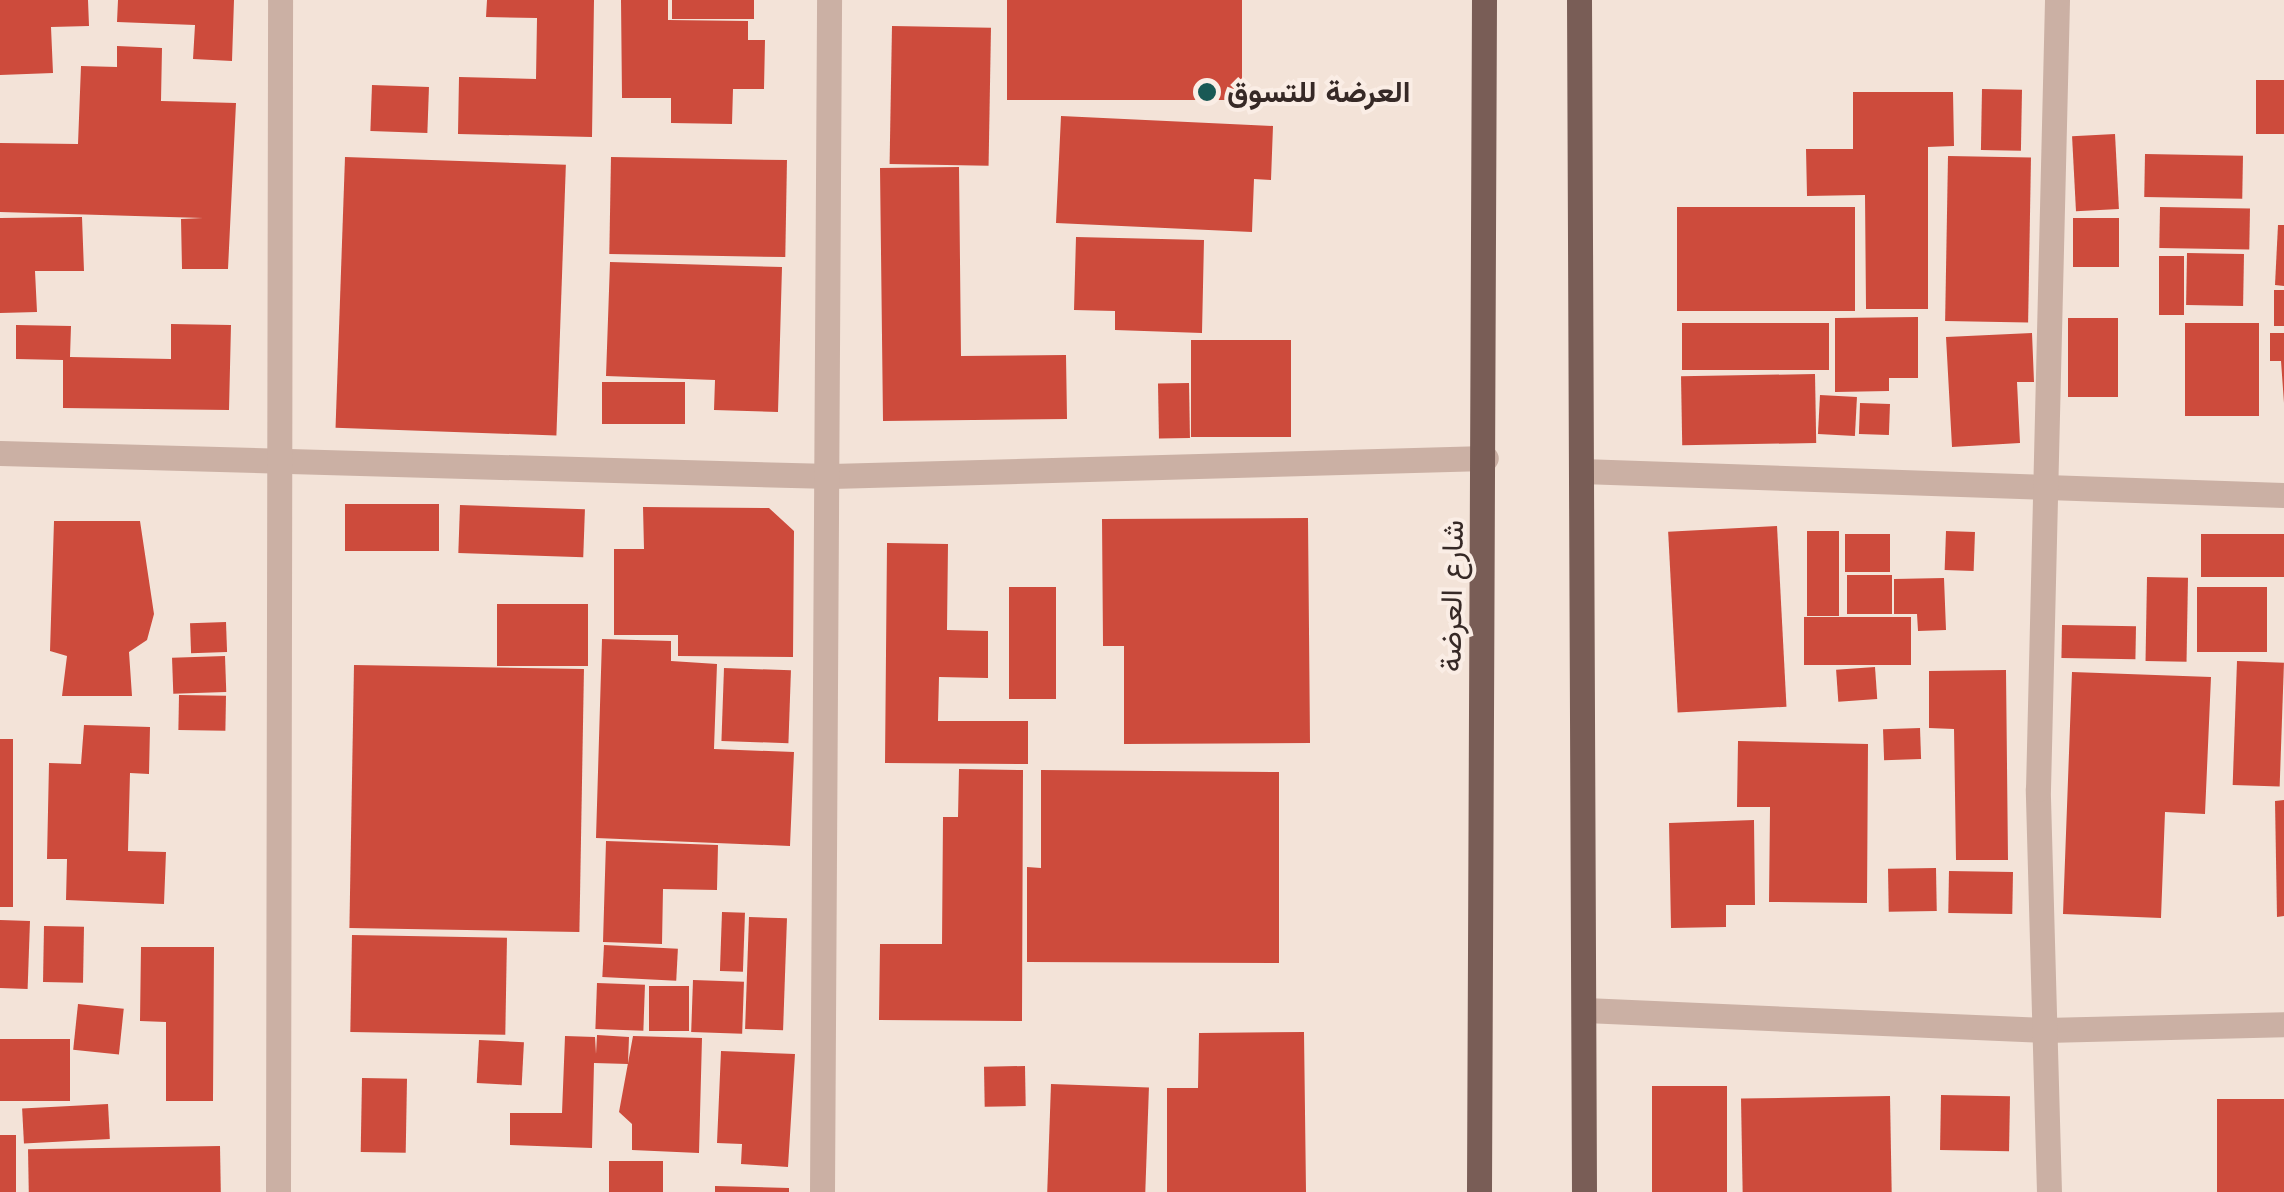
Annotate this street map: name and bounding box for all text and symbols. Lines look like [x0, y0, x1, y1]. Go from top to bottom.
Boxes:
place label: العرضة للتسوق [1227, 74, 1410, 110]
marker: العرضة للتسوق [1196, 81, 1218, 103]
street label: شارع العرضة [1433, 520, 1471, 672]

